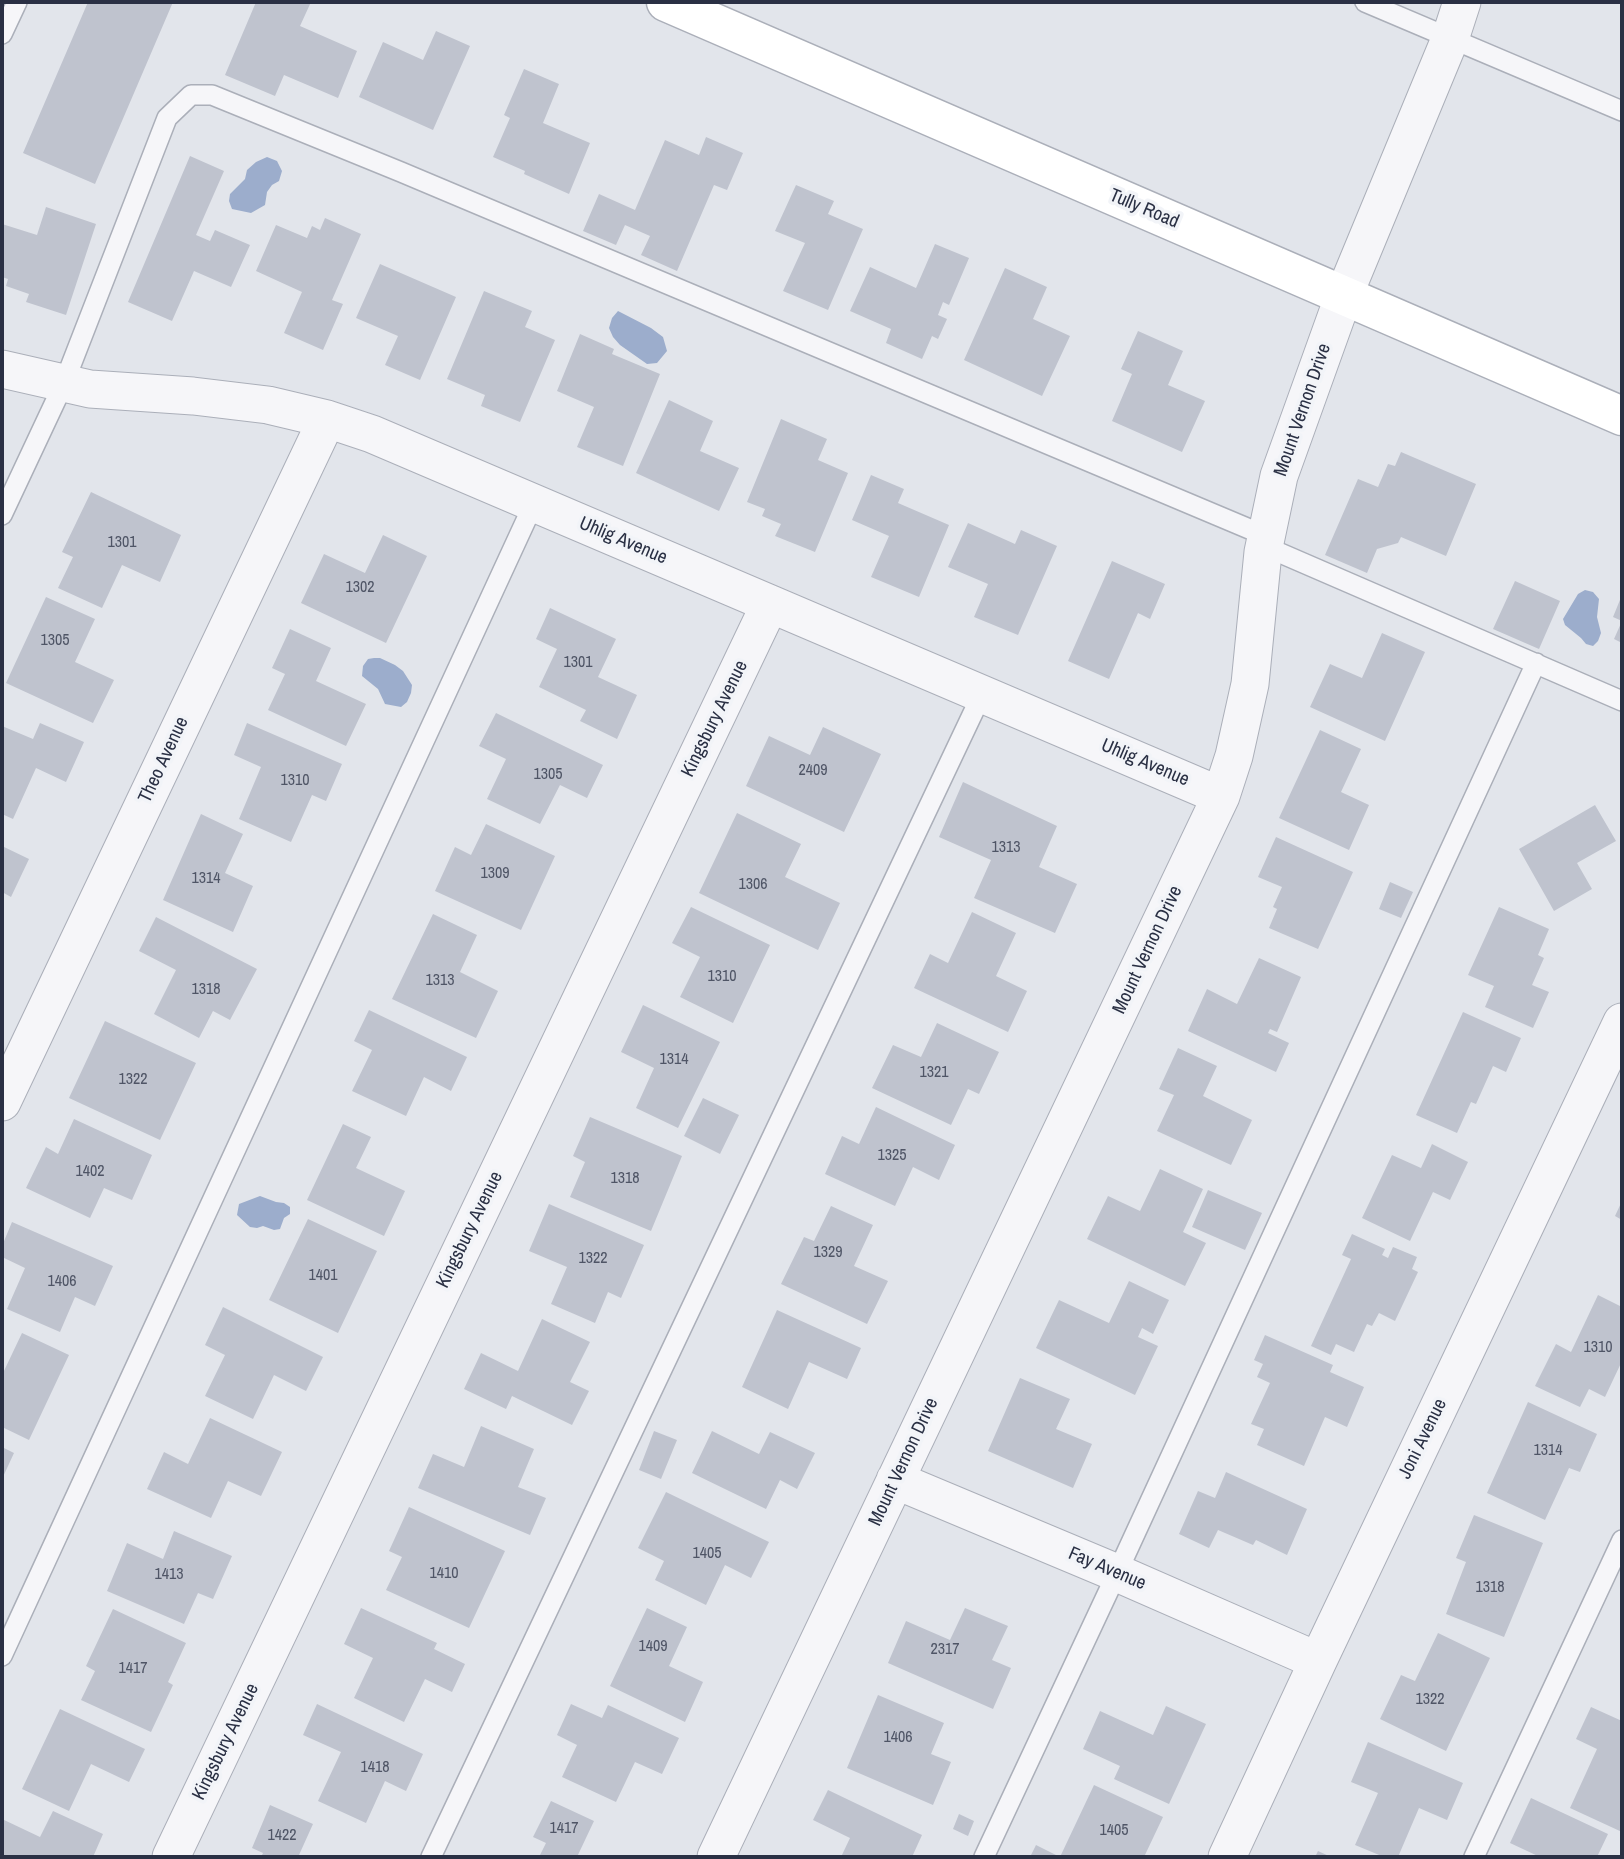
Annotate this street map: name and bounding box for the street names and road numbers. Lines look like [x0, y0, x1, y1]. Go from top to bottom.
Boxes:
street label: Tully Road [1106, 184, 1182, 234]
street label: Mount Vernon Drive [1270, 341, 1336, 479]
street label: Uhlig Avenue [576, 512, 670, 570]
street label: Kingsbury Avenue [677, 657, 753, 781]
street label: Theo Avenue [134, 713, 194, 807]
street label: Uhlig Avenue [1098, 734, 1192, 792]
street label: Mount Vernon Drive [1108, 882, 1188, 1018]
street label: Kingsbury Avenue [432, 1168, 508, 1292]
street label: Mount Vernon Drive [864, 1394, 944, 1530]
street label: Joni Avenue [1394, 1395, 1452, 1483]
street label: Fay Avenue [1065, 1542, 1149, 1596]
street label: Kingsbury Avenue [188, 1680, 264, 1804]

